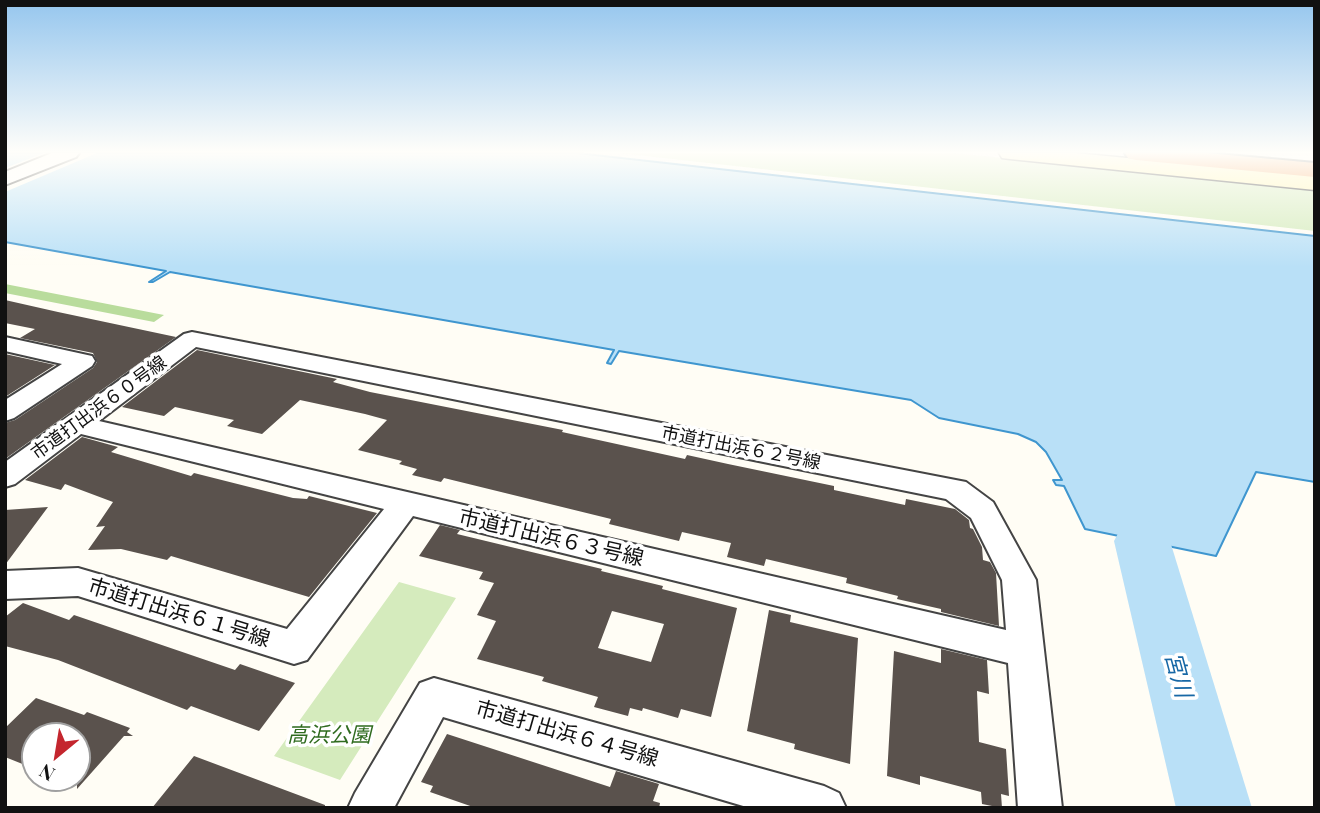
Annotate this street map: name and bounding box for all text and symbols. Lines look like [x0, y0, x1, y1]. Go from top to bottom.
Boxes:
street label: 市道打出浜６０号線 [27, 352, 171, 464]
street label: 市道打出浜６２号線 [659, 422, 823, 474]
street label: 市道打出浜６３号線 [456, 504, 646, 572]
street label: 市道打出浜６１号線 [85, 573, 273, 653]
water label: 宮川 [1159, 649, 1197, 701]
street label: 市道打出浜６４号線 [473, 696, 661, 772]
north arrow [21, 722, 91, 792]
park label: 高浜公園 [287, 722, 371, 748]
text: N [34, 759, 59, 788]

